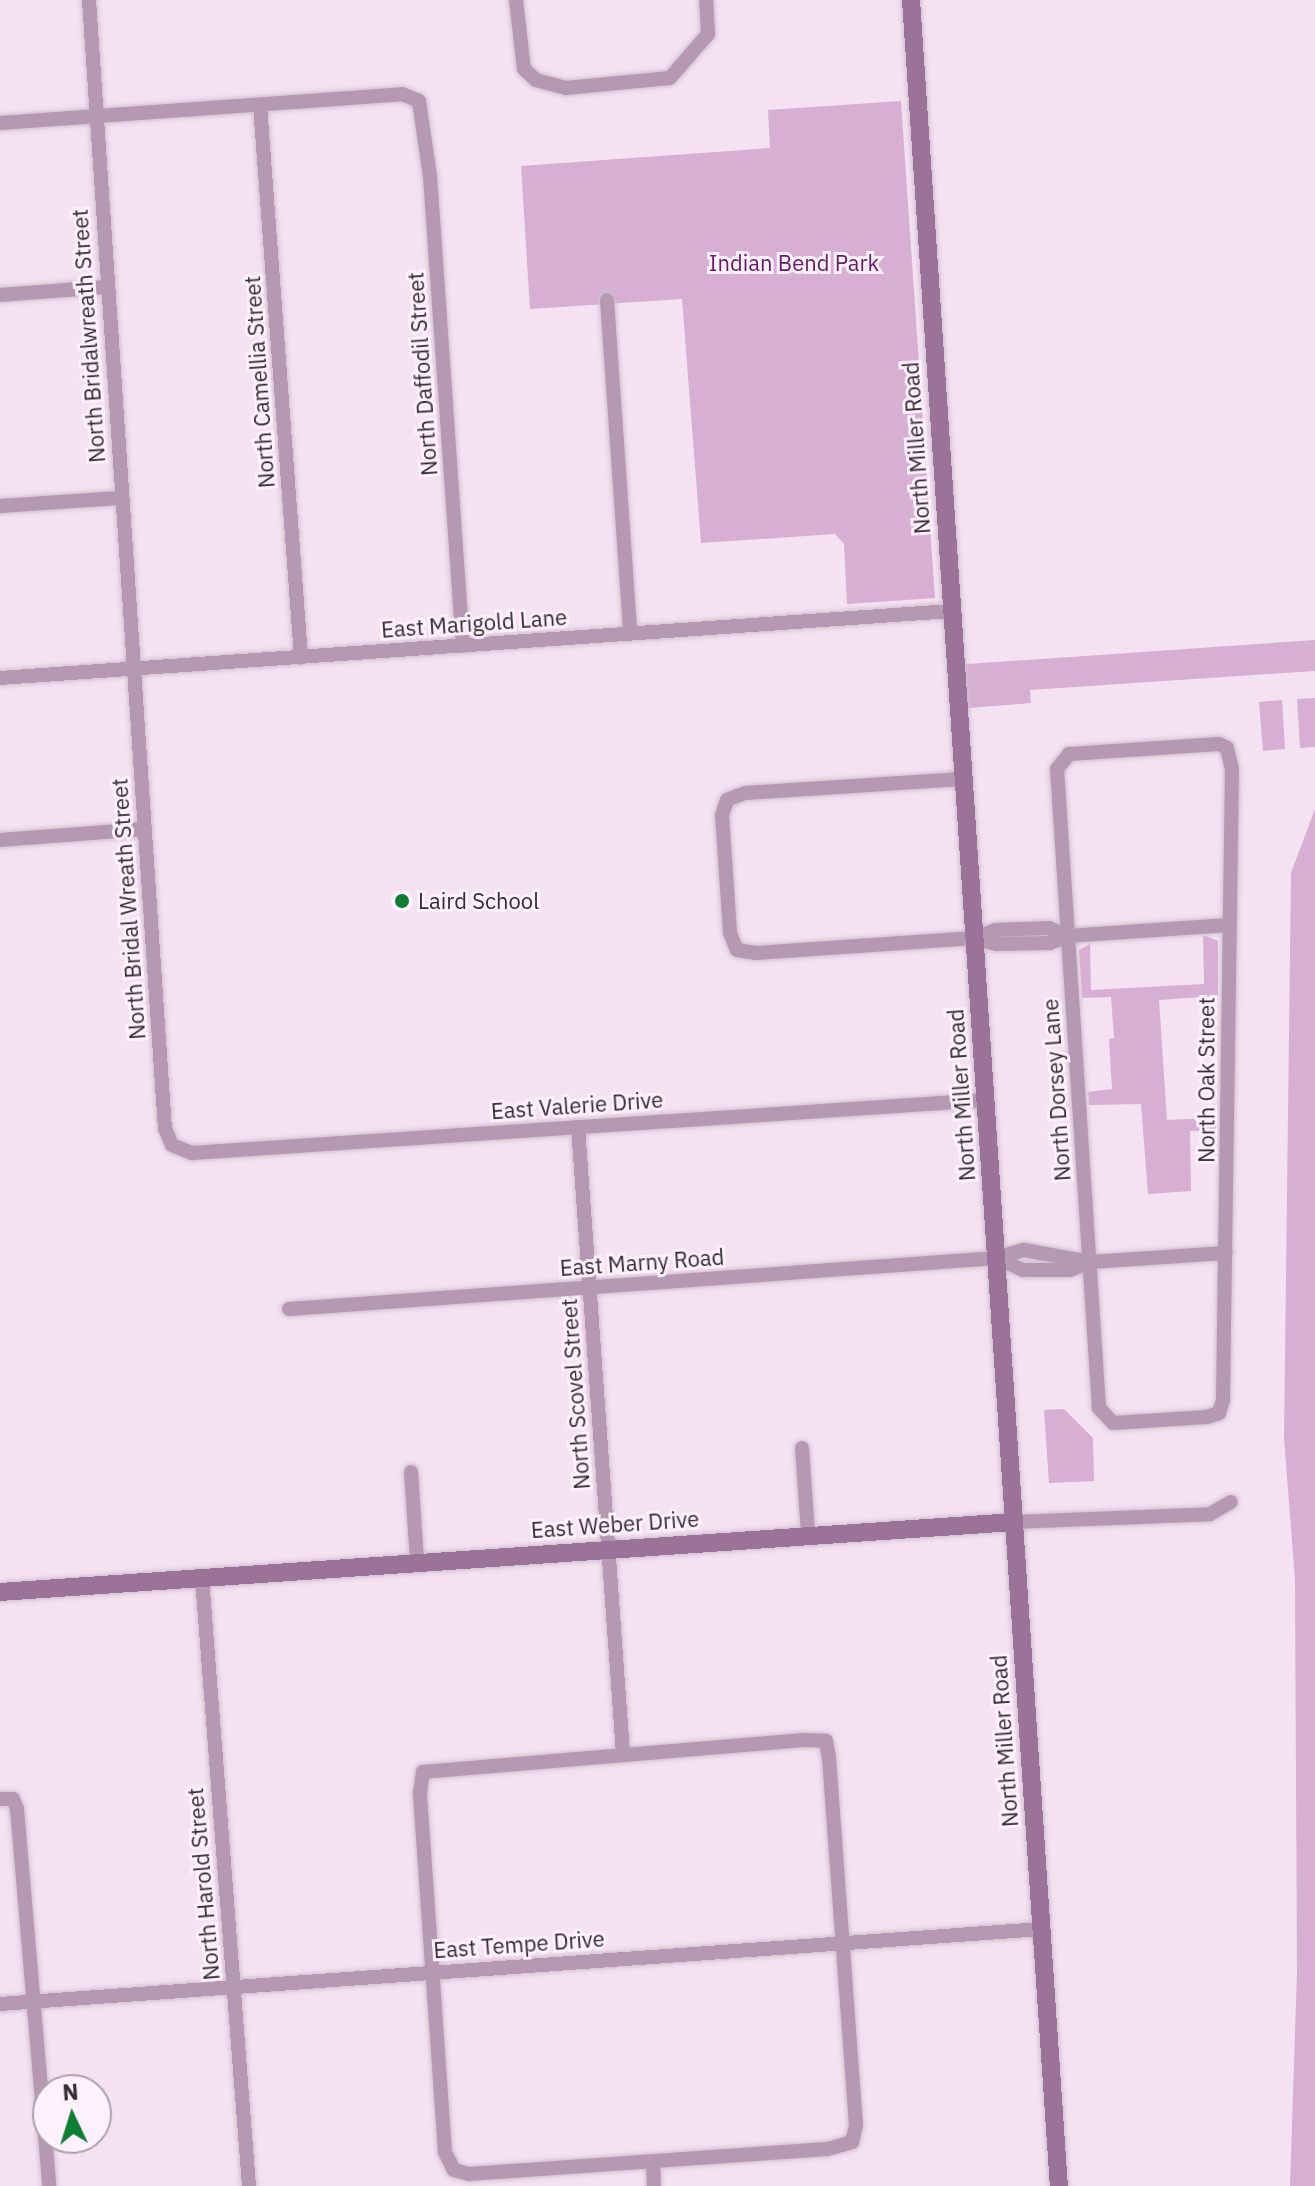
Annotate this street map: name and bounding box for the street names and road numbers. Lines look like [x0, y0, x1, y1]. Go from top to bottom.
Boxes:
street label: North Bridalwreath Street [66, 208, 110, 464]
street label: North Daffodil Street [402, 271, 442, 477]
street label: North Camellia Street [238, 275, 280, 489]
street label: North Miller Road [897, 361, 935, 535]
street label: East Marigold Lane [380, 603, 568, 643]
street label: North Bridal Wreath Street [106, 777, 150, 1041]
street label: North Oak Street [1193, 997, 1219, 1163]
street label: North Dorsey Lane [1036, 998, 1076, 1182]
street label: North Miller Road [942, 1008, 980, 1182]
street label: East Valerie Drive [490, 1086, 664, 1124]
street label: East Marny Road [559, 1243, 725, 1281]
street label: North Scovel Street [555, 1298, 595, 1490]
street label: East Weber Drive [530, 1505, 700, 1543]
street label: North Miller Road [985, 1654, 1023, 1828]
street label: North Harold Street [181, 1787, 225, 1981]
street label: East Tempe Drive [432, 1925, 606, 1963]

